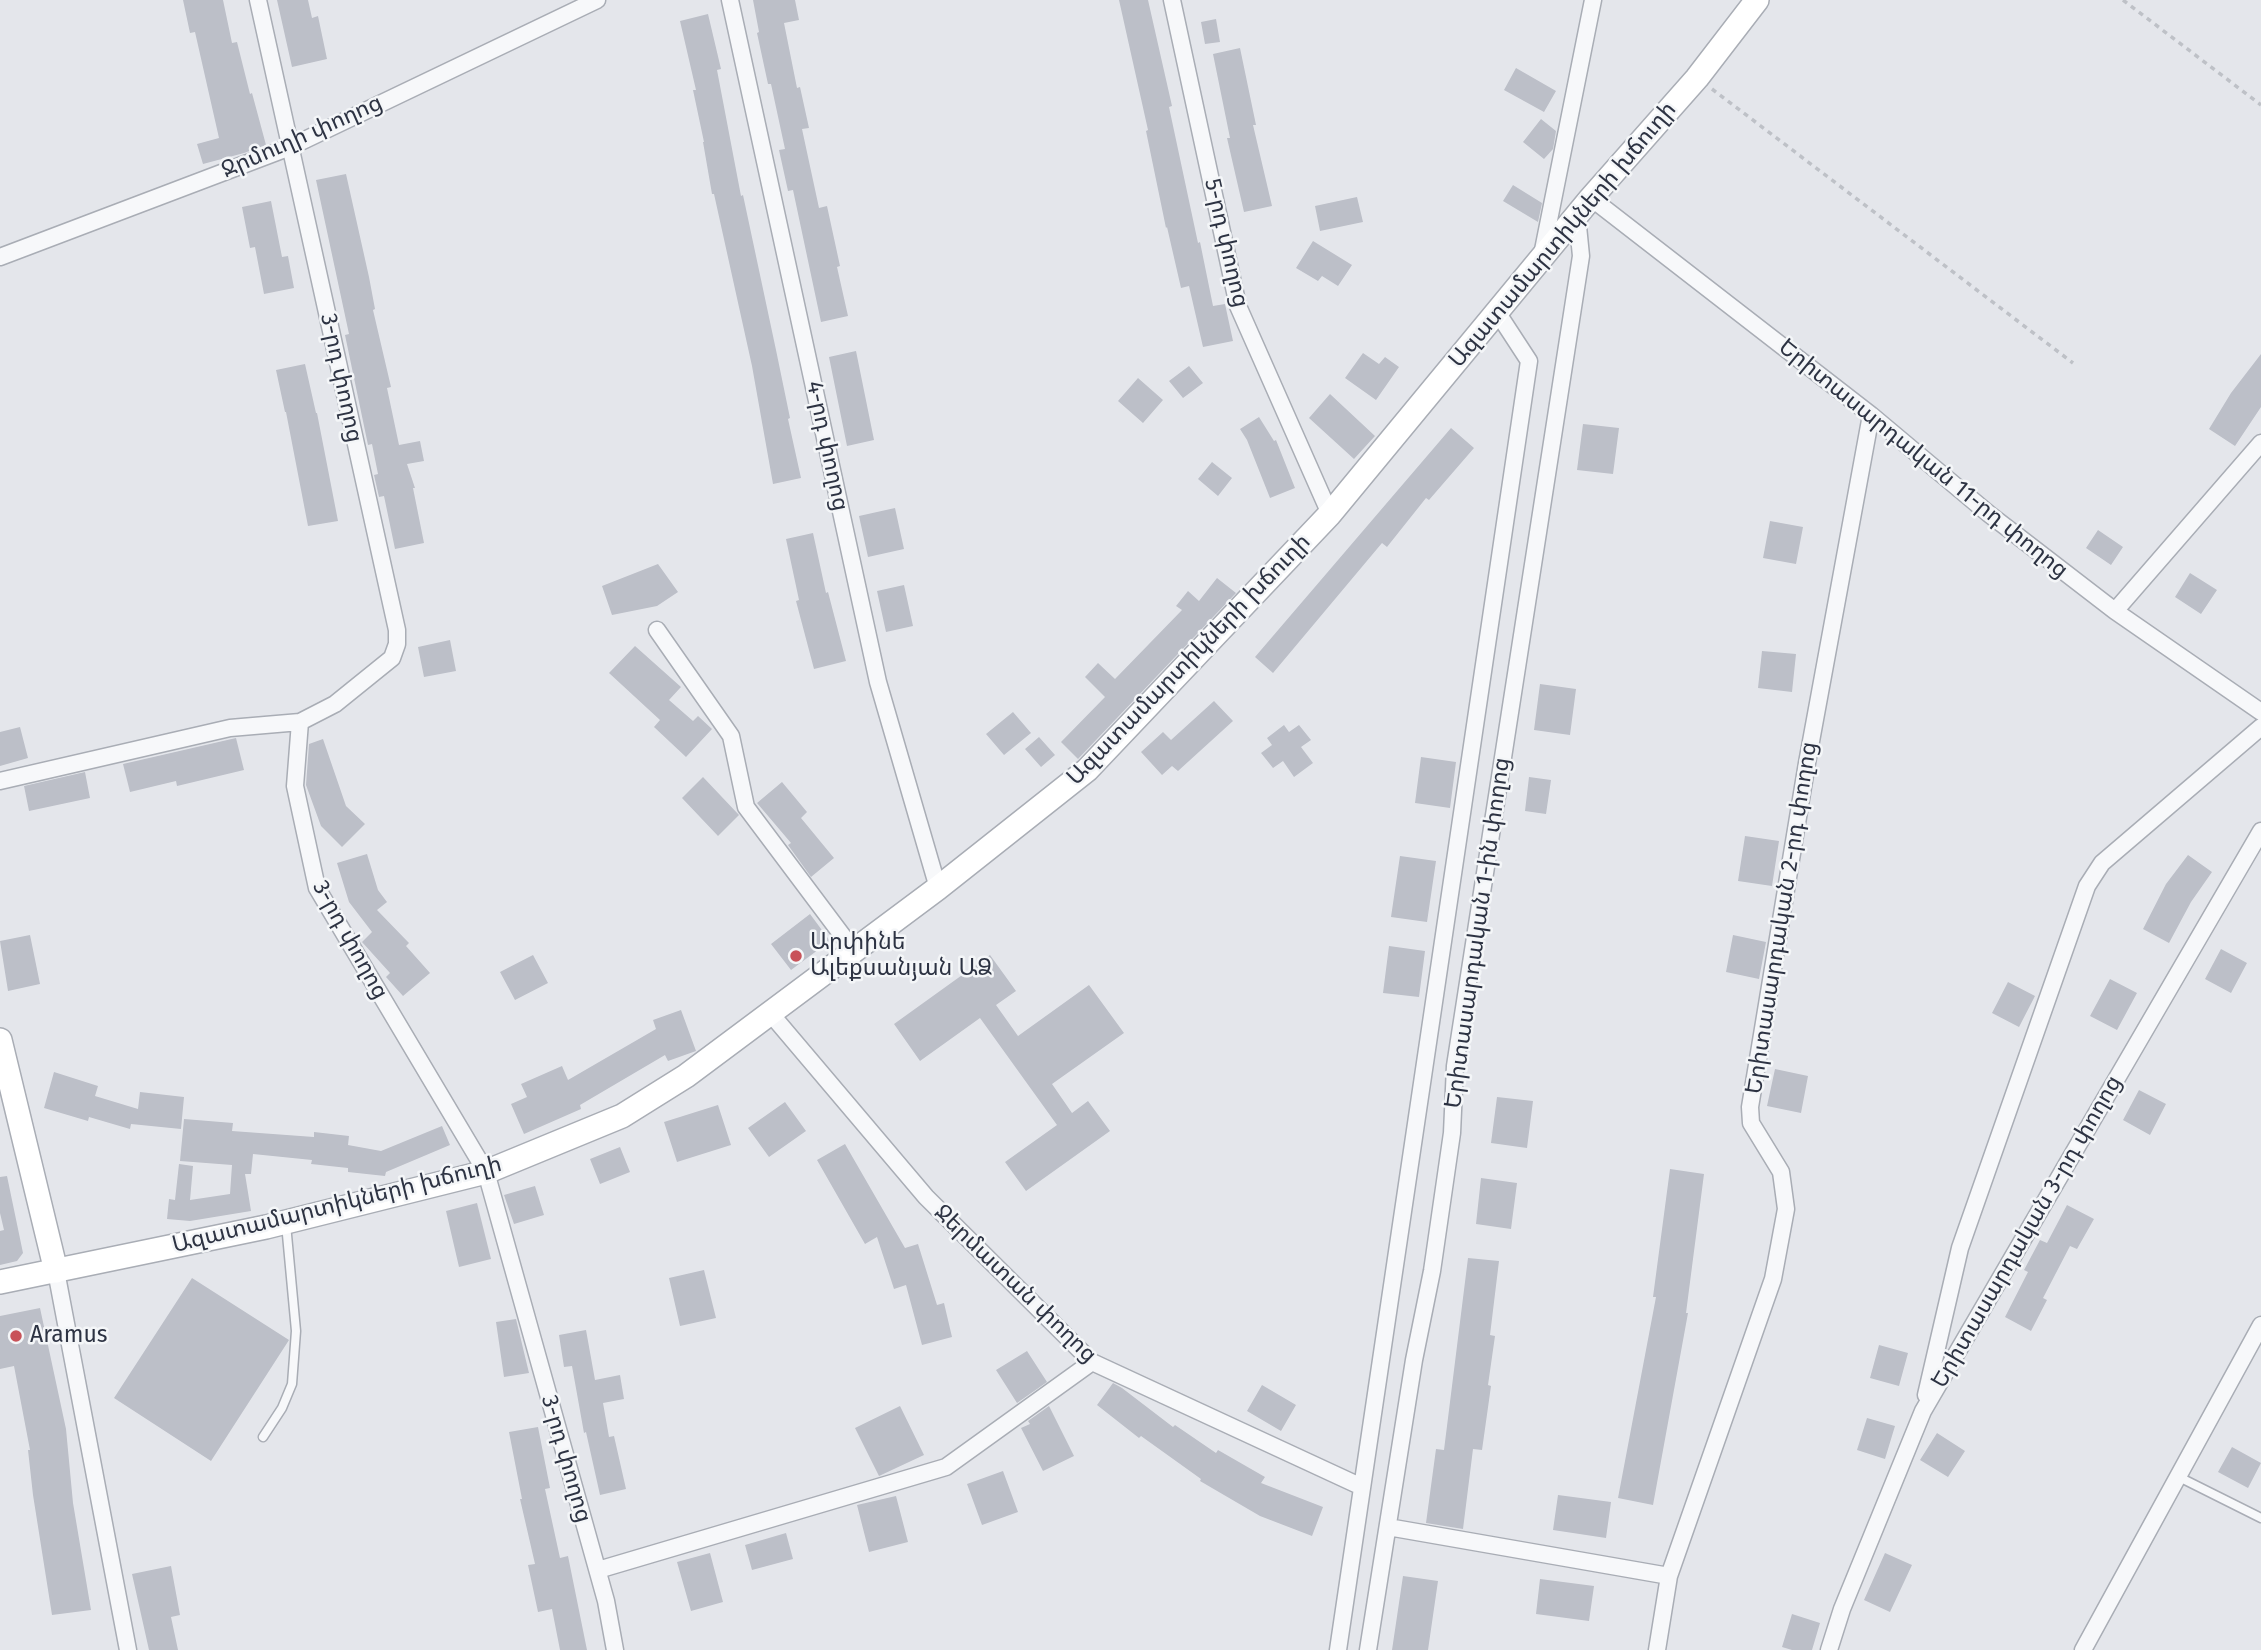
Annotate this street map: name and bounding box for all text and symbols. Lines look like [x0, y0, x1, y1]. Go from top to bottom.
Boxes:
street label: Ջրմուղի փողոց [217, 89, 387, 185]
street label: Ազատամարտիկների խճուղի [1444, 96, 1682, 374]
street label: 5-րդ փողոց [1198, 176, 1254, 310]
street label: 3-րդ փողոց [314, 311, 368, 445]
street label: Երիտասարդական 11-րդ փողոց [1773, 334, 2073, 584]
street label: 4-րդ փողոց [800, 379, 854, 513]
street label: Ազատամարտիկների խճուղի [1061, 529, 1317, 791]
street label: Երիտասարդական 2-րդ փողոց [1740, 740, 1824, 1096]
street label: Երիտասարդական 1-ին փողոց [1440, 756, 1516, 1110]
street label: 3-րդ փողոց [306, 876, 394, 1004]
place label: Արփինե Ալեքսանյան ԱՁ [810, 929, 993, 983]
marker: Արփինե Ալեքսանյան ԱՁ [788, 948, 804, 964]
street label: Երիտասարդական 3-րդ փողոց [1926, 1071, 2128, 1393]
street label: Ազատամարտիկների խճուղի [169, 1151, 505, 1259]
street label: Ջերմատան փողոց [928, 1199, 1102, 1369]
place label: Aramus [30, 1322, 108, 1350]
marker: Aramus [8, 1328, 24, 1344]
street label: 3-րդ փողոց [535, 1392, 597, 1526]

